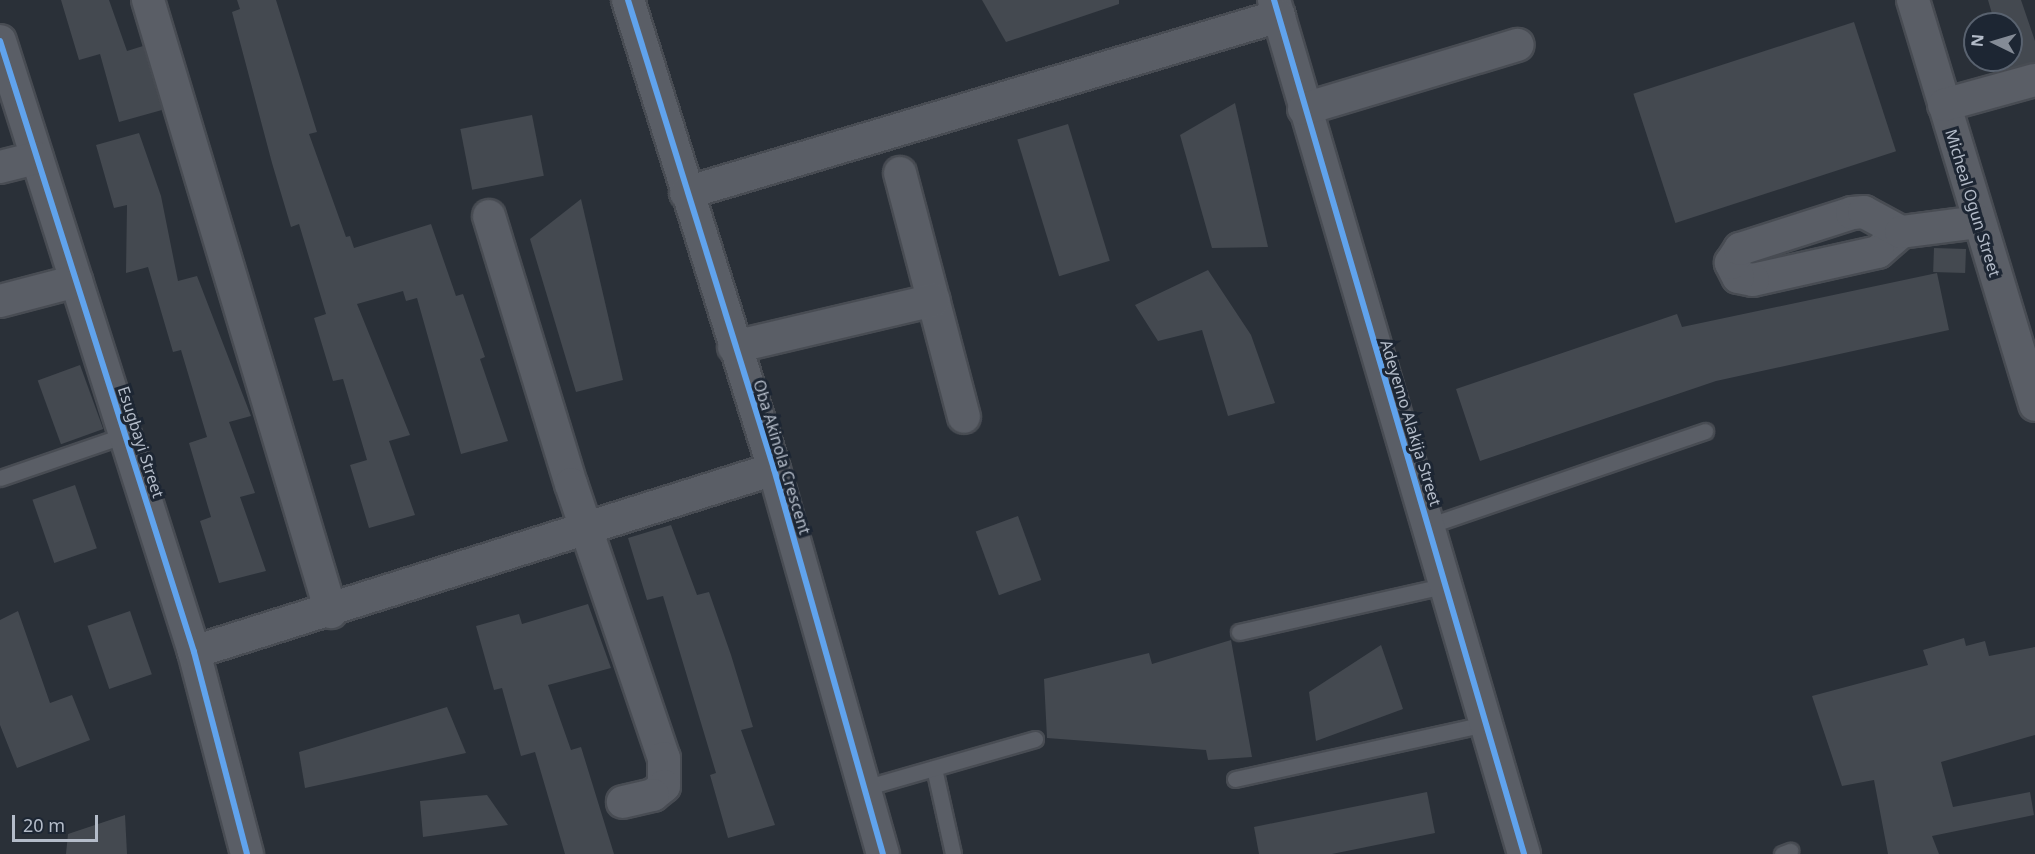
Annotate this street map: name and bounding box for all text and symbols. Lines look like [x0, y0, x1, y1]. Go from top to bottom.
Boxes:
north arrow [1963, 12, 2023, 72]
text: N [1966, 33, 1989, 48]
street label: Micheal Ogun Street [1941, 127, 2005, 279]
street label: Adeyemo Alakija Street [1377, 338, 1445, 508]
street label: Oba Akinola Crescent [749, 377, 815, 537]
street label: Esugbayi Street [114, 384, 168, 500]
scale bar [15, 803, 100, 841]
text: 20 m [23, 813, 65, 837]

